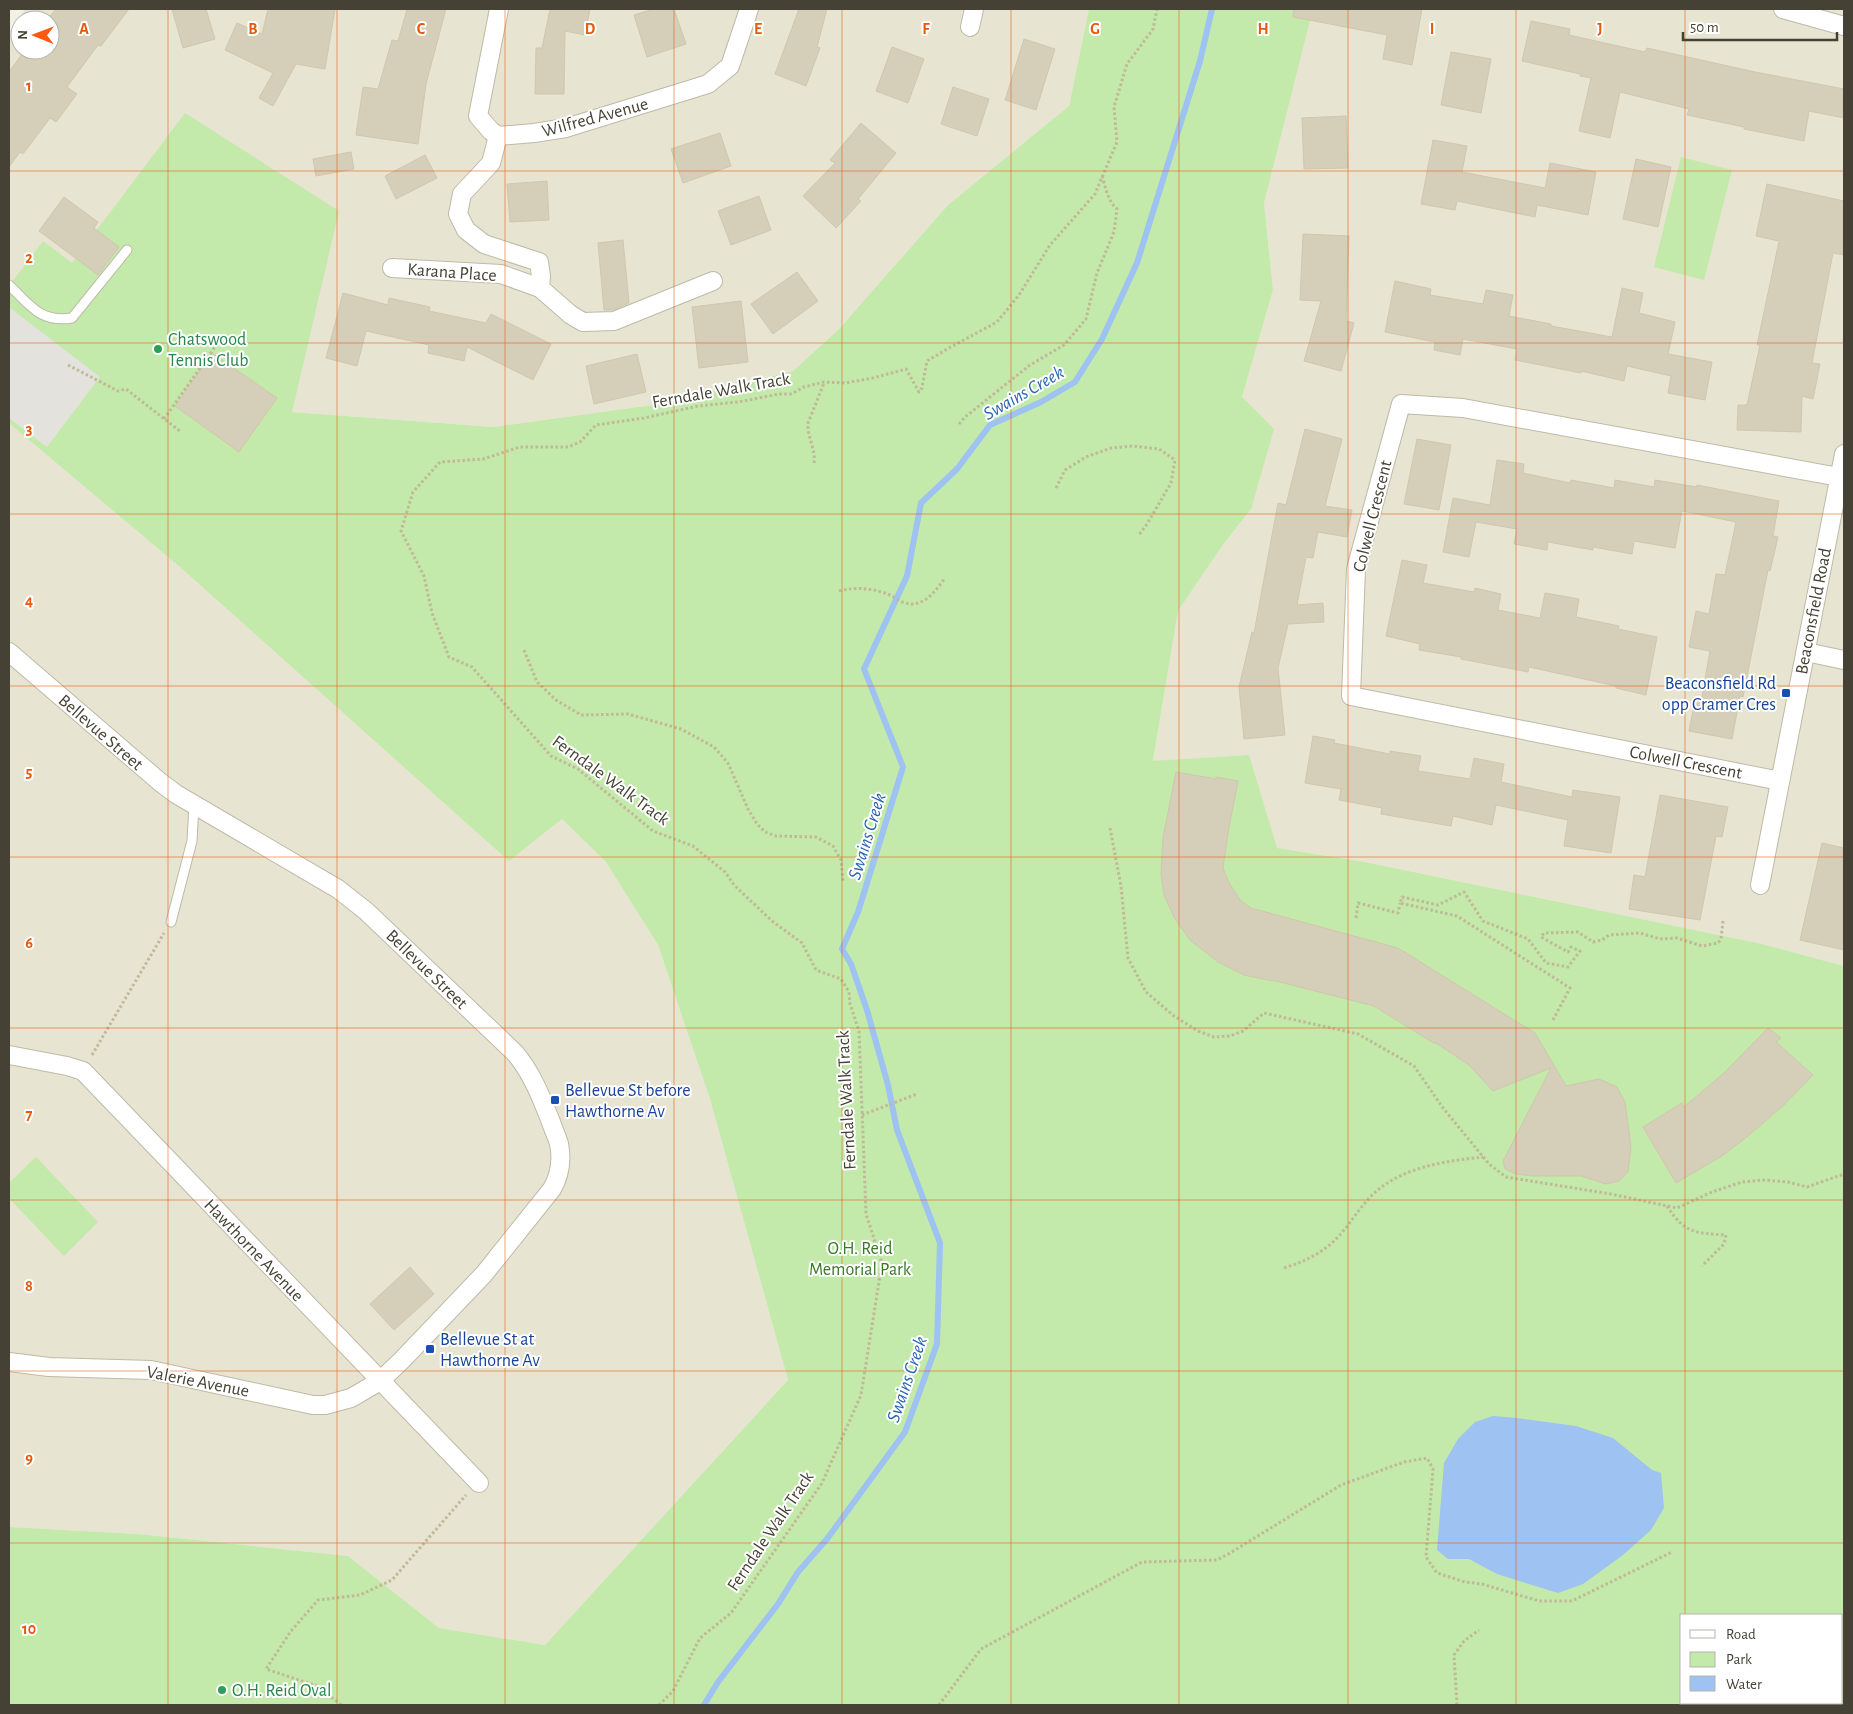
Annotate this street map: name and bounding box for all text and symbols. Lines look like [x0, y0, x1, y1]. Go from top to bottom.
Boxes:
north arrow [10, 10, 60, 60]
scale bar [1683, 10, 1837, 42]
text: 50 m [1690, 20, 1719, 35]
text: A [79, 21, 89, 37]
text: B [248, 21, 258, 37]
text: C [417, 21, 426, 37]
text: D [585, 21, 596, 37]
text: E [754, 21, 762, 37]
text: F [922, 21, 930, 37]
text: G [1090, 21, 1100, 37]
text: H [1257, 21, 1269, 37]
text: I [1430, 21, 1434, 37]
text: J [1597, 21, 1603, 37]
text: N [16, 30, 30, 40]
text: 1 [26, 78, 32, 94]
street label: Wilfred Avenue [540, 95, 650, 141]
text: 2 [25, 250, 33, 266]
street label: Karana Place [407, 261, 497, 285]
place label: Chatswood Tennis Club [168, 331, 249, 370]
marker: Chatswood Tennis Club [152, 343, 164, 355]
water label: Swains Creek [980, 363, 1067, 424]
street label: Ferndale Walk Track [651, 370, 792, 412]
text: 3 [26, 421, 33, 437]
street label: Colwell Crescent [1350, 458, 1396, 574]
street label: Beaconsfield Road [1793, 546, 1835, 676]
text: 4 [25, 593, 33, 609]
place label: Beaconsfield Rd opp Cramer Cres [1662, 675, 1776, 714]
marker: Beaconsfield Rd opp Cramer Cres [1780, 687, 1792, 699]
street label: Bellevue Street [55, 691, 146, 774]
street label: Ferndale Walk Track [549, 732, 673, 830]
street label: Colwell Crescent [1628, 743, 1744, 783]
text: 5 [26, 764, 33, 780]
water label: Swains Creek [845, 791, 890, 882]
street label: Bellevue Street [382, 927, 471, 1013]
text: 6 [25, 935, 33, 951]
street label: Ferndale Walk Track [834, 1029, 860, 1170]
place label: Bellevue St before Hawthorne Av [565, 1082, 691, 1121]
marker: Bellevue St before Hawthorne Av [549, 1094, 561, 1106]
text: 7 [26, 1107, 33, 1123]
street label: Hawthorne Avenue [200, 1196, 307, 1305]
park label: O.H. Reid Memorial Park [809, 1240, 912, 1279]
text: 8 [25, 1278, 33, 1294]
place label: Bellevue St at Hawthorne Av [440, 1331, 540, 1370]
water label: Swains Creek [884, 1334, 931, 1425]
marker: Bellevue St at Hawthorne Av [424, 1343, 436, 1355]
street label: Valerie Avenue [145, 1363, 251, 1401]
text: 9 [25, 1450, 33, 1466]
street label: Ferndale Walk Track [724, 1468, 818, 1595]
legend [1680, 1614, 1843, 1704]
text: 10 [22, 1621, 36, 1637]
text: Road [1726, 1627, 1756, 1642]
text: Park [1726, 1652, 1752, 1667]
text: Water [1726, 1677, 1762, 1692]
place label: O.H. Reid Oval [232, 1682, 331, 1700]
marker: O.H. Reid Oval [216, 1684, 228, 1696]

